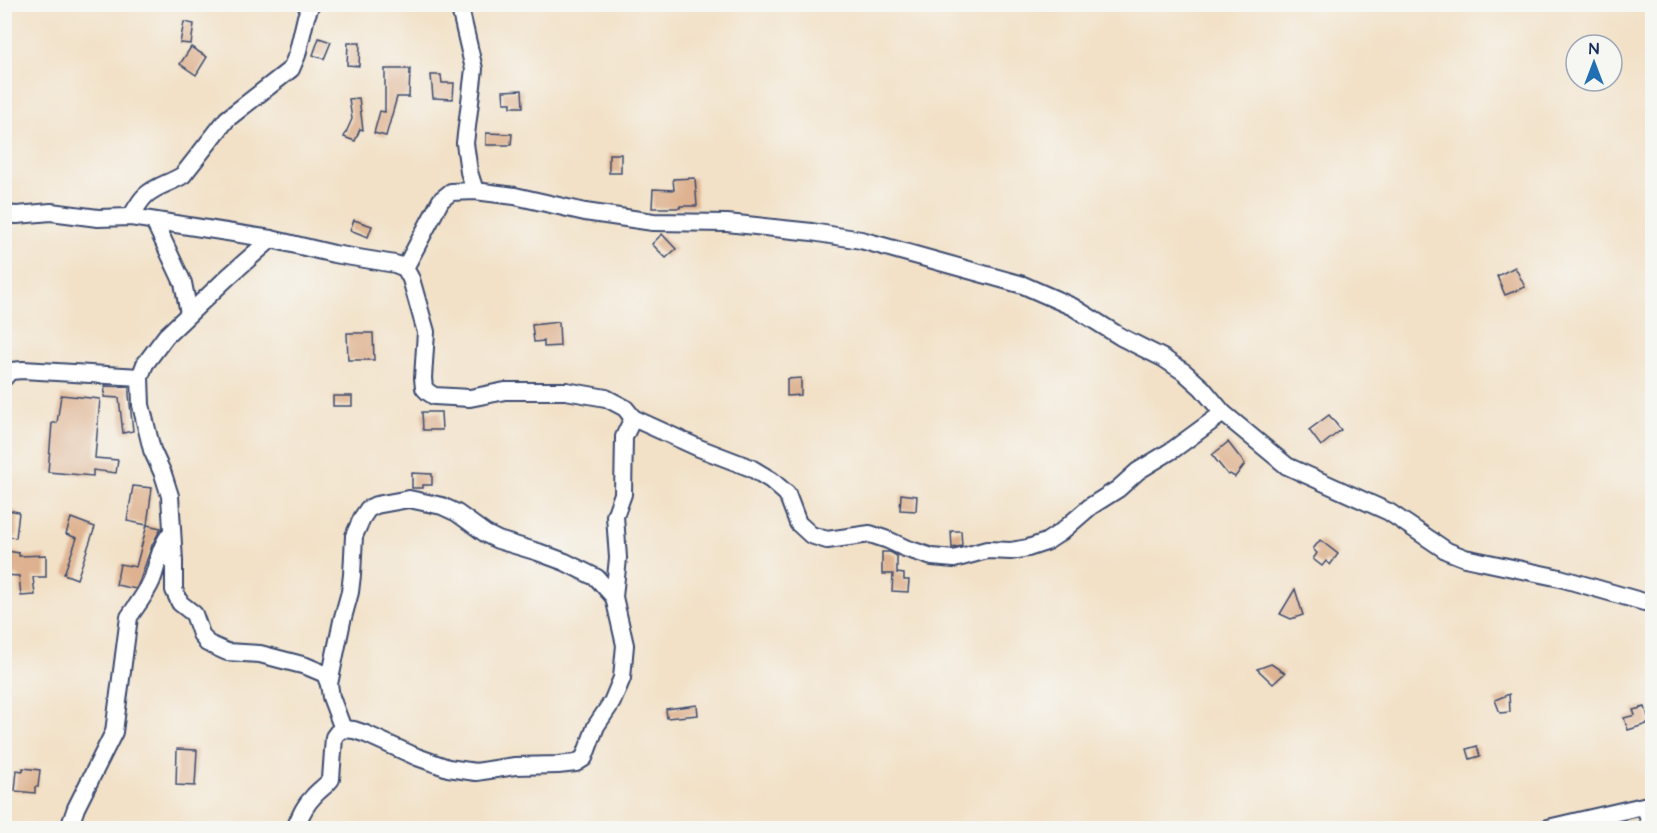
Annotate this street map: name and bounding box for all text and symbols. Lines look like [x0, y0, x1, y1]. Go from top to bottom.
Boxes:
north arrow [1564, 33, 1624, 93]
text: N [1589, 38, 1599, 60]

